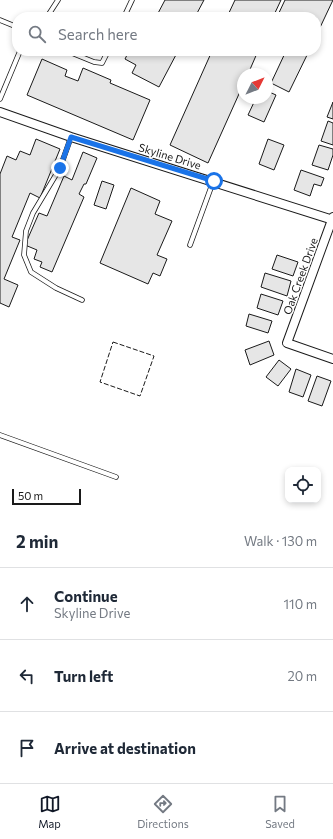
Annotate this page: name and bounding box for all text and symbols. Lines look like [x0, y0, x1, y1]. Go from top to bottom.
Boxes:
search box [12, 12, 321, 56]
icon: search [26, 23, 48, 45]
text: Search here [58, 25, 137, 43]
north arrow [237, 68, 273, 104]
street label: Skyline Drive [137, 140, 203, 172]
route end [51, 159, 69, 177]
route start [205, 172, 223, 190]
street label: Oak Creek Drive [280, 236, 320, 316]
map controls [285, 467, 321, 503]
button: locate [285, 467, 321, 503]
scale bar [12, 487, 81, 506]
text: 50 m [18, 489, 43, 502]
text: 2 min [16, 531, 58, 552]
text: Walk · 130 m [244, 533, 317, 549]
text: Continue [54, 587, 118, 605]
icon: ahead [16, 593, 38, 615]
text: 110 m [284, 596, 317, 612]
text: Skyline Drive [54, 605, 130, 621]
icon: left [16, 665, 38, 687]
text: Turn left [54, 667, 113, 685]
text: 20 m [288, 668, 317, 684]
icon: arrive [16, 737, 38, 759]
text: Arrive at destination [54, 739, 196, 757]
tab: Map [38, 793, 61, 830]
tab: Directions [137, 793, 189, 830]
tab: Saved [265, 793, 295, 830]

